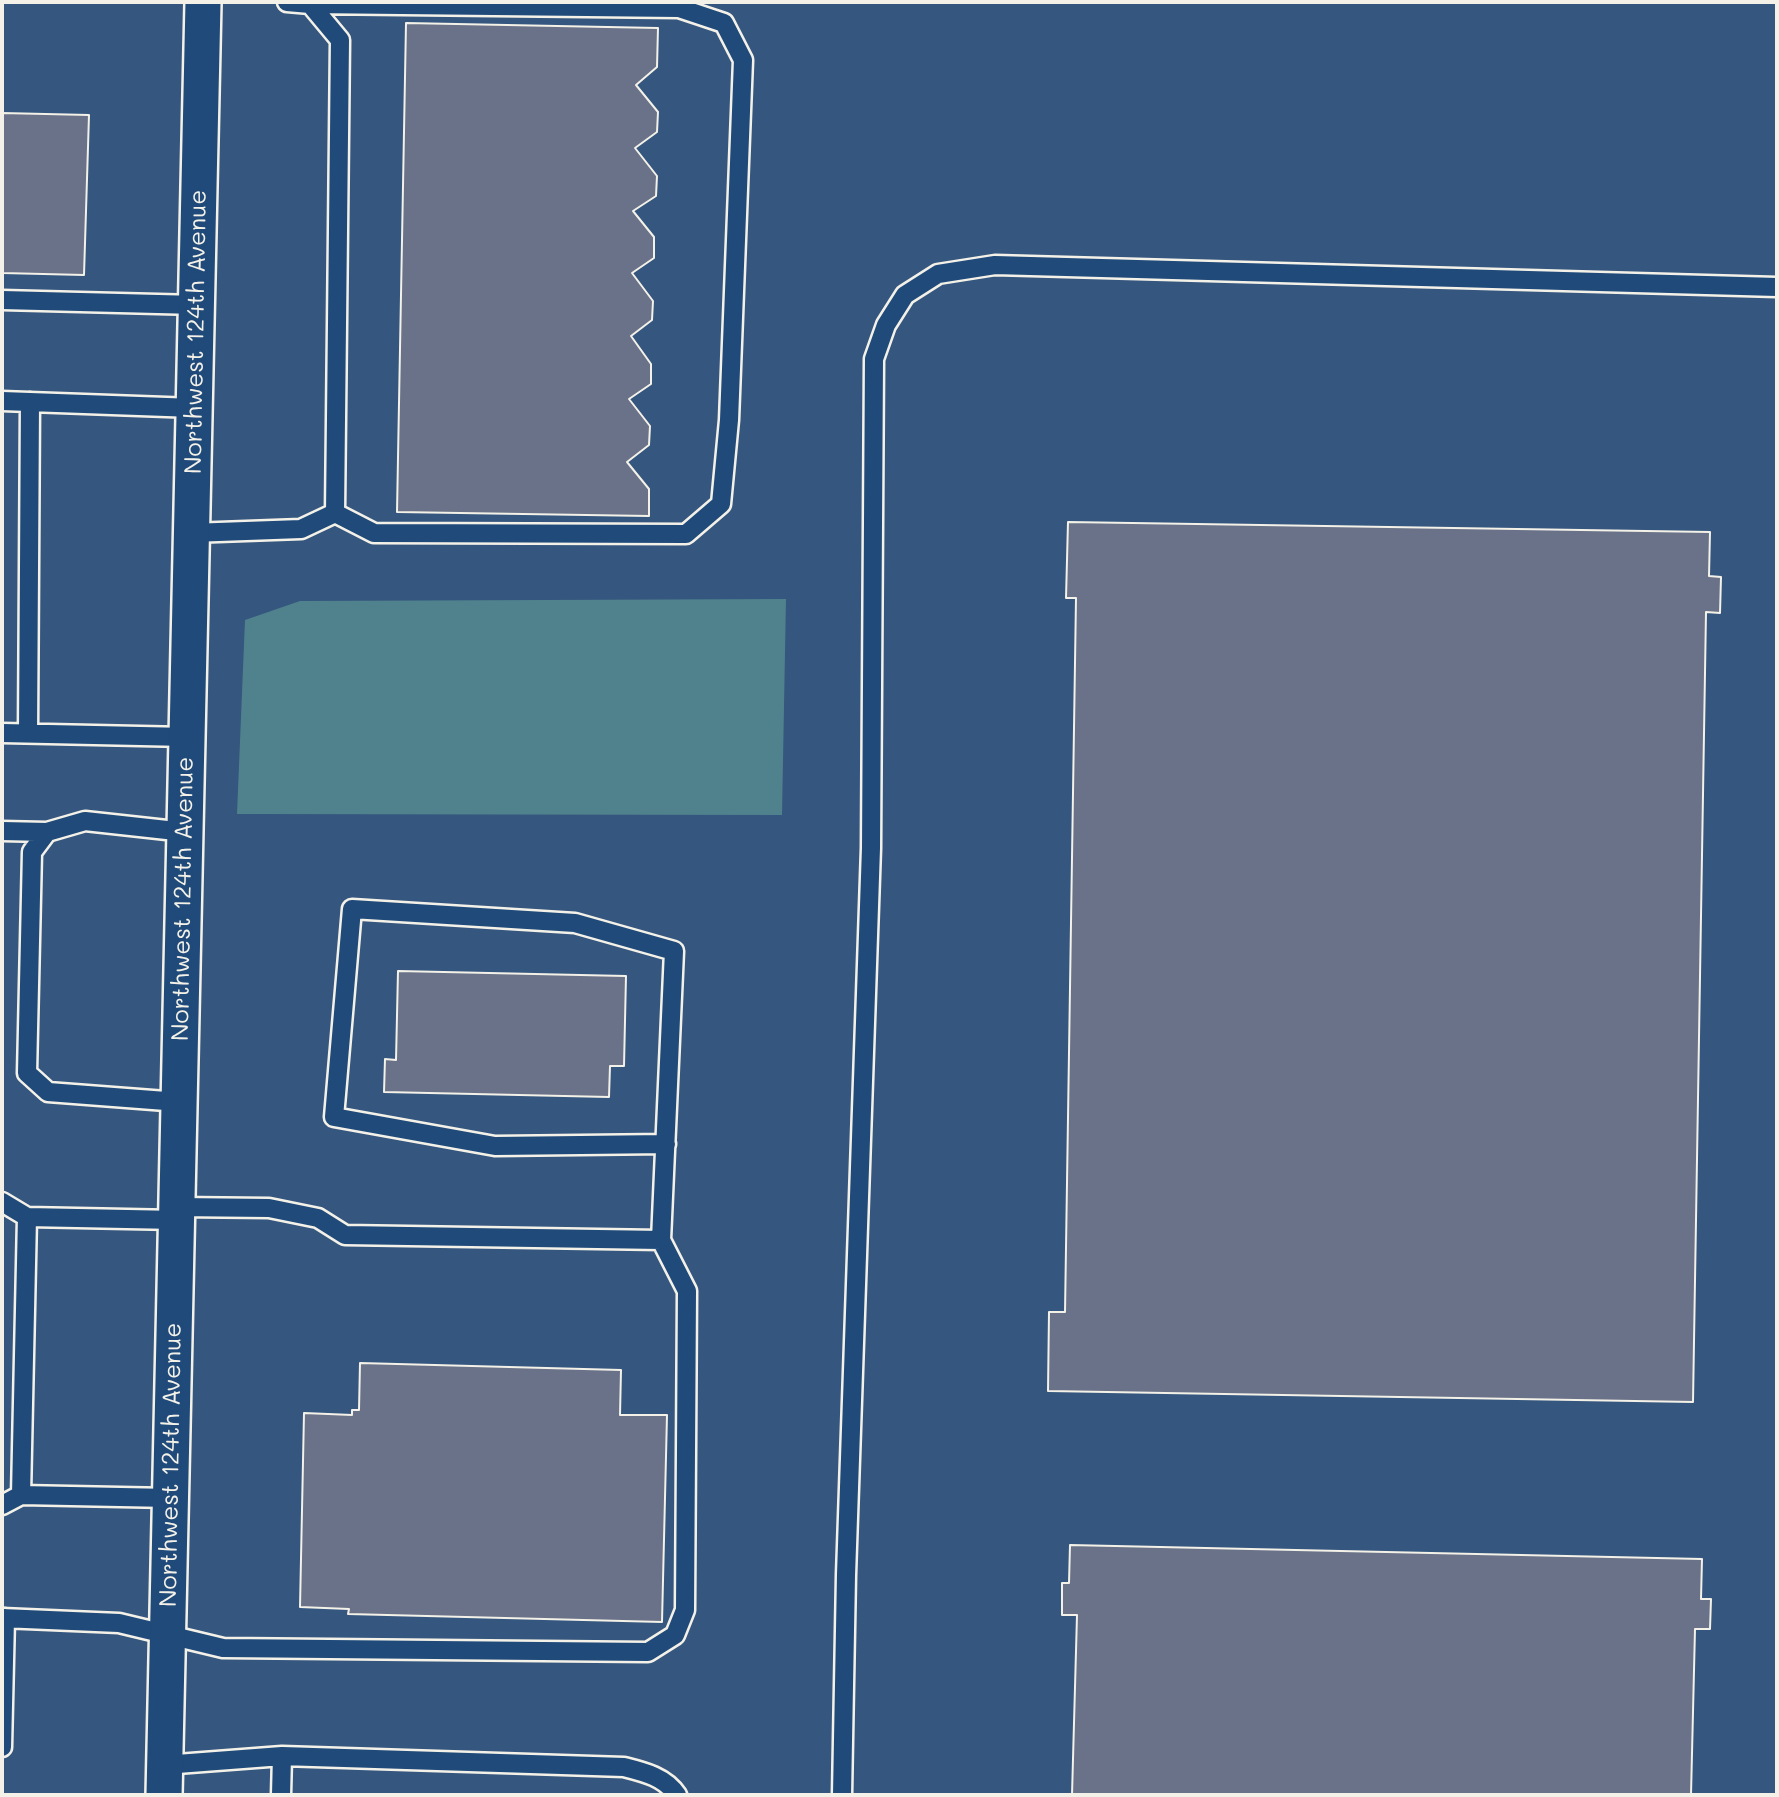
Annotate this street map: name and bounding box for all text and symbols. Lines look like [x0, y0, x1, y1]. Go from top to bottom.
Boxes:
street label: Northwest 124th Avenue [179, 190, 213, 474]
street label: Northwest 124th Avenue [166, 757, 200, 1041]
street label: Northwest 124th Avenue [154, 1323, 188, 1607]

